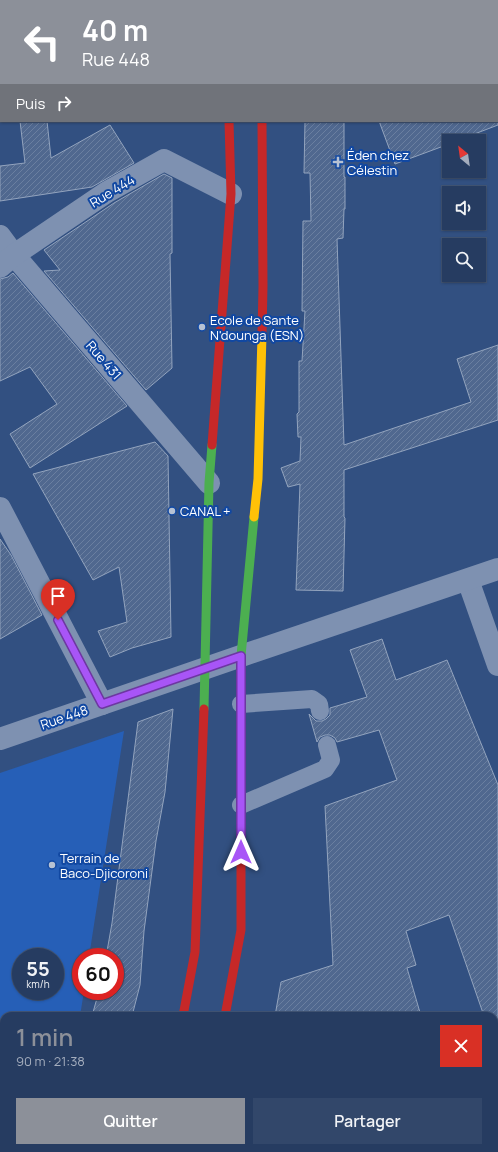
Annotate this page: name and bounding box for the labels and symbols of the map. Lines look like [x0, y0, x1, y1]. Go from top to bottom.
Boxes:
north arrow [442, 134, 486, 178]
place label: Éden chez Célestin [347, 146, 409, 179]
marker: Éden chez Célestin [332, 156, 344, 168]
street label: Rue 444 [86, 170, 138, 211]
place label: Ecole de Sante N'dounga (ESN) [210, 311, 304, 344]
marker: Ecole de Sante N'dounga (ESN) [197, 322, 207, 332]
street label: Rue 431 [82, 337, 126, 383]
place label: CANAL + [180, 502, 231, 520]
marker: CANAL + [167, 506, 177, 516]
pin [41, 579, 75, 620]
street label: Rue 448 [38, 700, 90, 734]
position arrow [220, 831, 262, 873]
place label: Terrain de Baco-Djicoroni [60, 849, 148, 882]
marker: Terrain de Baco-Djicoroni [47, 860, 57, 870]
speed limit sign: 60 [72, 948, 124, 1000]

